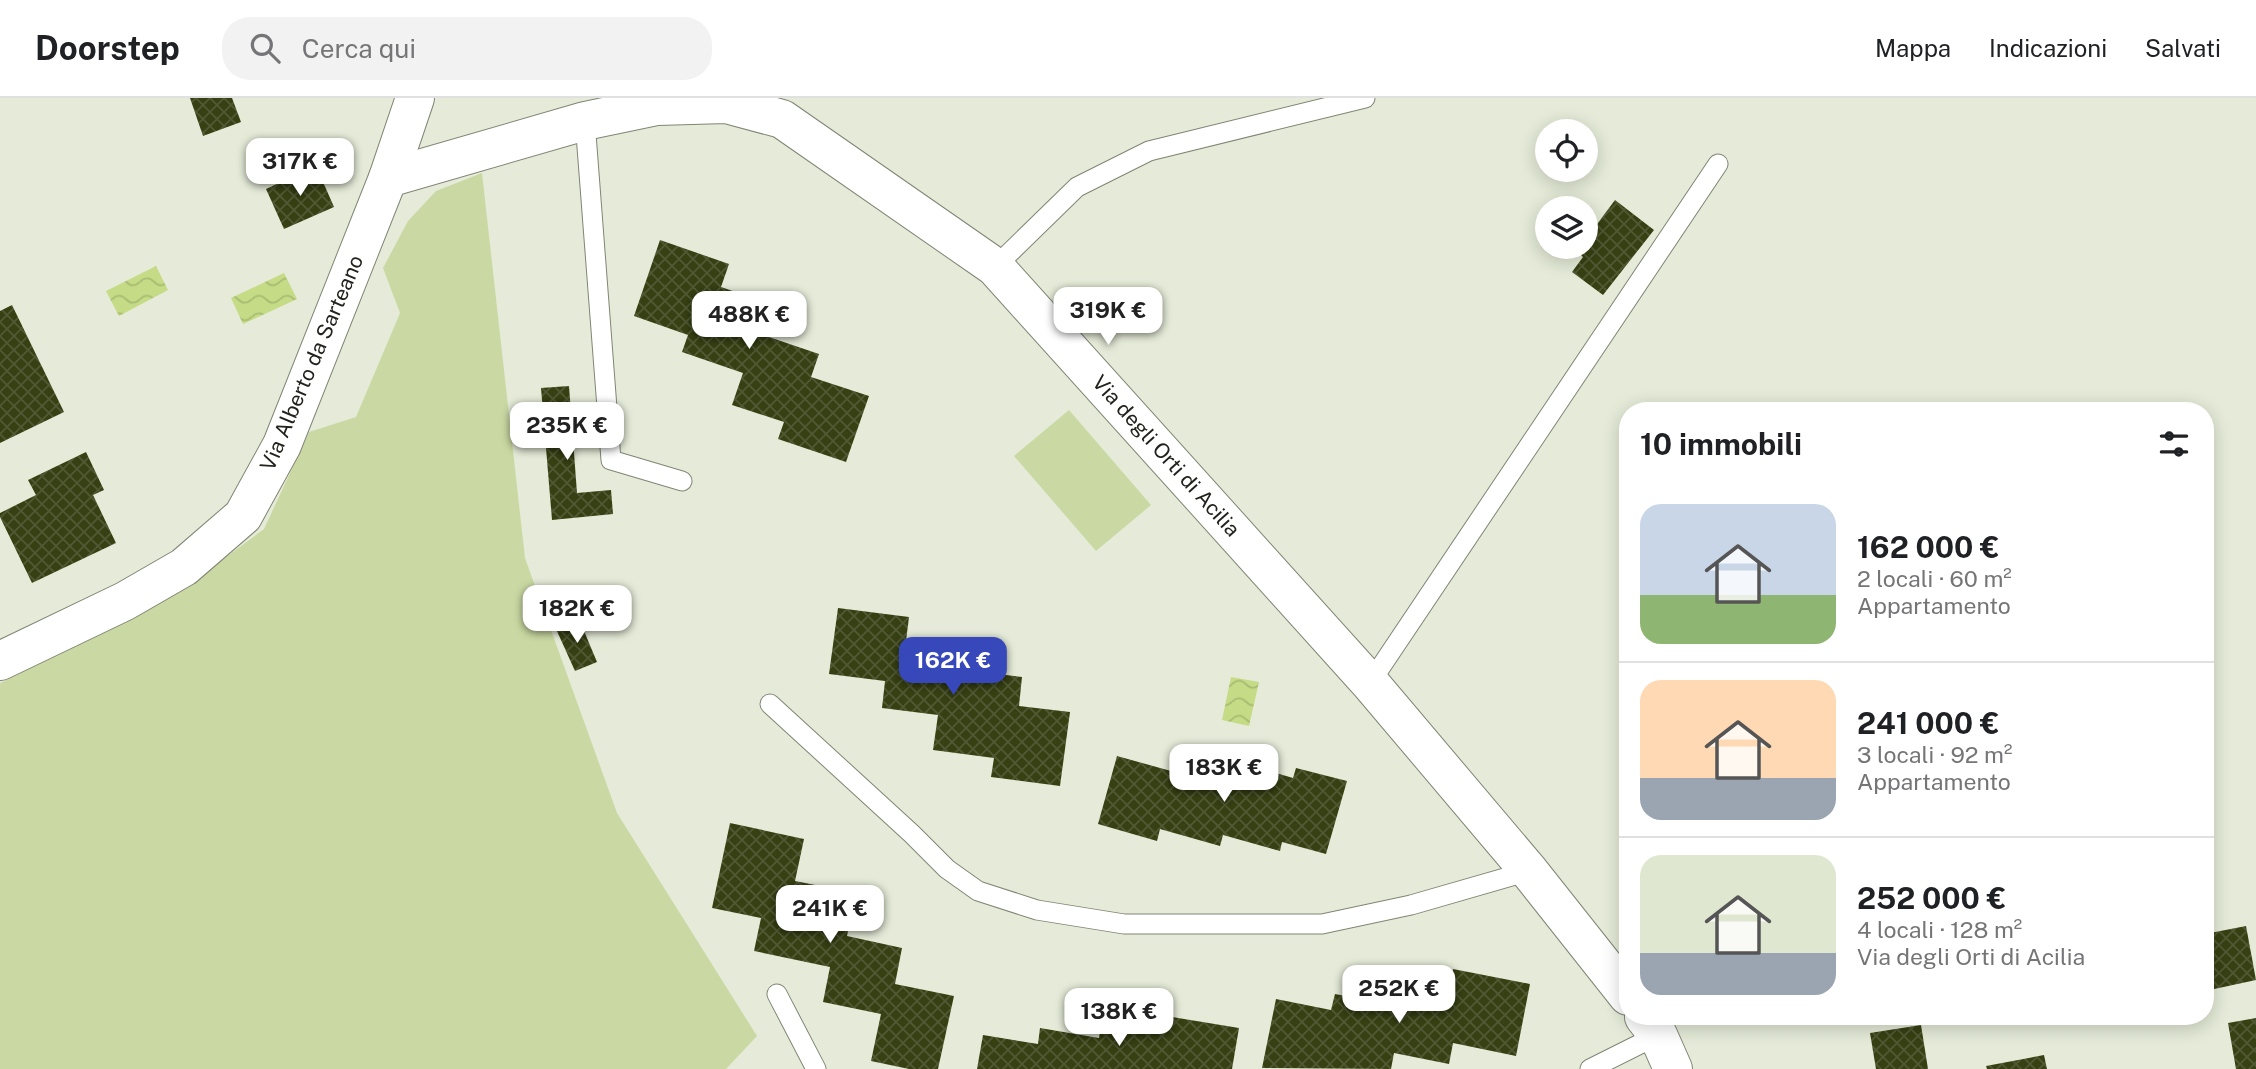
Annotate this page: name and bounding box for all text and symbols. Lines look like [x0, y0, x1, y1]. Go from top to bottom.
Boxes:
search box [222, 17, 712, 80]
text: Doorstep [35, 29, 180, 67]
icon: search [246, 29, 284, 67]
text: Cerca qui [302, 33, 416, 64]
text: Mappa [1875, 34, 1951, 62]
text: Indicazioni [1989, 34, 2107, 62]
text: Salvati [2145, 34, 2221, 62]
map controls [1535, 119, 1598, 259]
button: locate [1535, 119, 1598, 182]
pin: 317K € [243, 139, 357, 198]
text: 317K € [262, 147, 338, 174]
button: layers [1535, 196, 1598, 259]
street label: Via Alberto da Sarteano [255, 251, 368, 474]
pin: 319K € [1051, 288, 1165, 347]
pin: 488K € [692, 292, 806, 351]
text: 319K € [1070, 296, 1146, 323]
text: 488K € [708, 300, 790, 327]
street label: Via degli Orti di Acilia [1087, 370, 1245, 541]
pin: 235K € [510, 402, 624, 462]
text: 235K € [526, 411, 608, 438]
icon: filters [2155, 425, 2193, 463]
text: 10 immobili [1640, 426, 1802, 462]
text: 162 000 € [1857, 529, 2000, 565]
icon: home [1696, 532, 1780, 616]
text: 2 locali · 60 m² [1857, 565, 2012, 592]
pin: 182K € [520, 586, 634, 645]
text: Appartamento [1857, 592, 2011, 619]
text: 182K € [539, 594, 615, 621]
pin: 162K € [896, 638, 1010, 697]
text: 162K € [915, 646, 991, 673]
text: 241 000 € [1857, 705, 1999, 741]
icon: home [1696, 708, 1780, 792]
text: 3 locali · 92 m² [1857, 741, 2012, 768]
pin: 183K € [1167, 744, 1281, 804]
text: 183K € [1185, 753, 1263, 780]
text: Appartamento [1857, 768, 2011, 795]
text: 252 000 € [1857, 880, 2006, 916]
icon: home [1696, 883, 1780, 967]
pin: 241K € [773, 886, 887, 945]
text: 241K € [792, 894, 868, 921]
text: 4 locali · 128 m² [1857, 916, 2022, 943]
text: Via degli Orti di Acilia [1857, 943, 2085, 970]
pin: 252K € [1342, 965, 1456, 1025]
text: 252K € [1358, 974, 1440, 1001]
pin: 138K € [1062, 988, 1176, 1048]
text: 138K € [1080, 997, 1158, 1024]

